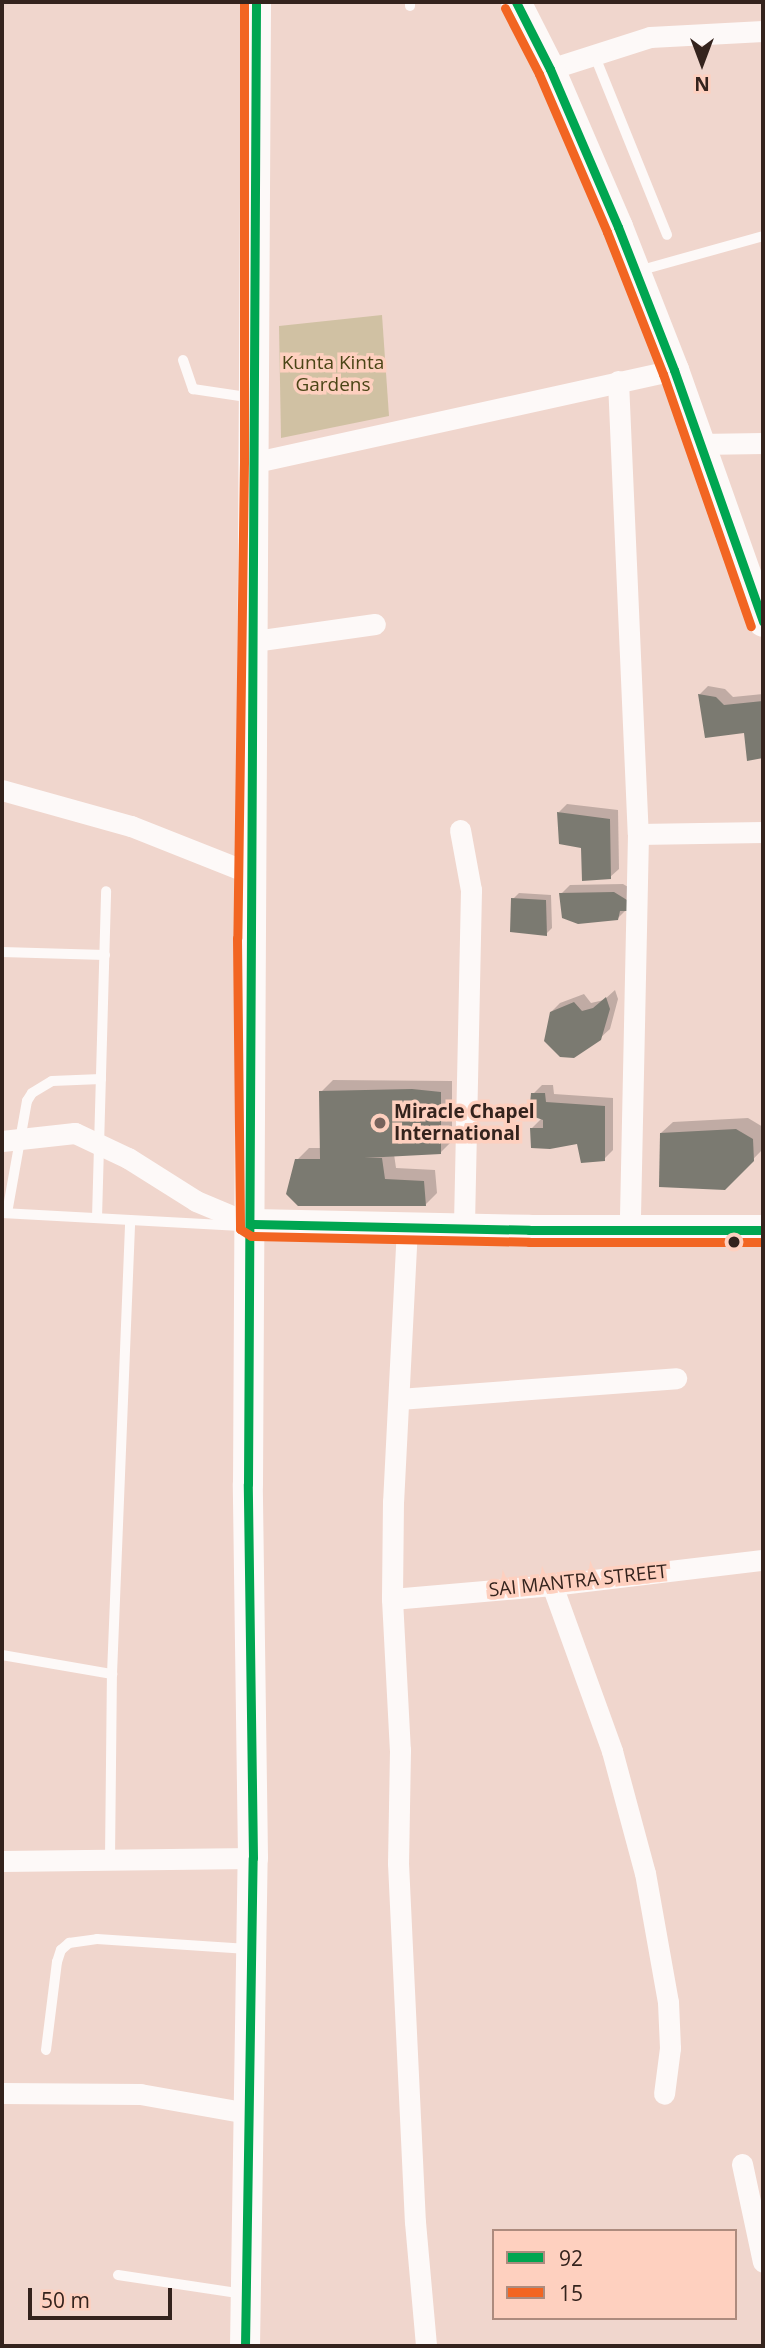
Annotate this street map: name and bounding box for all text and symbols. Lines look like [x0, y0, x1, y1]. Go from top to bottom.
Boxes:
north arrow [667, 28, 737, 98]
text: N [694, 71, 710, 97]
park label: Kunta Kinta Gardens [282, 352, 384, 396]
place label: Miracle Chapel International [394, 1101, 535, 1145]
marker: Miracle Chapel International [372, 1115, 388, 1131]
unlabelled marker [727, 1235, 741, 1249]
street label: SAI MANTRA STREET [488, 1560, 668, 1602]
legend [492, 2229, 737, 2320]
text: 92 [559, 2244, 583, 2272]
scale bar [32, 2274, 175, 2318]
text: 15 [559, 2279, 583, 2307]
text: 50 m [41, 2286, 90, 2314]

